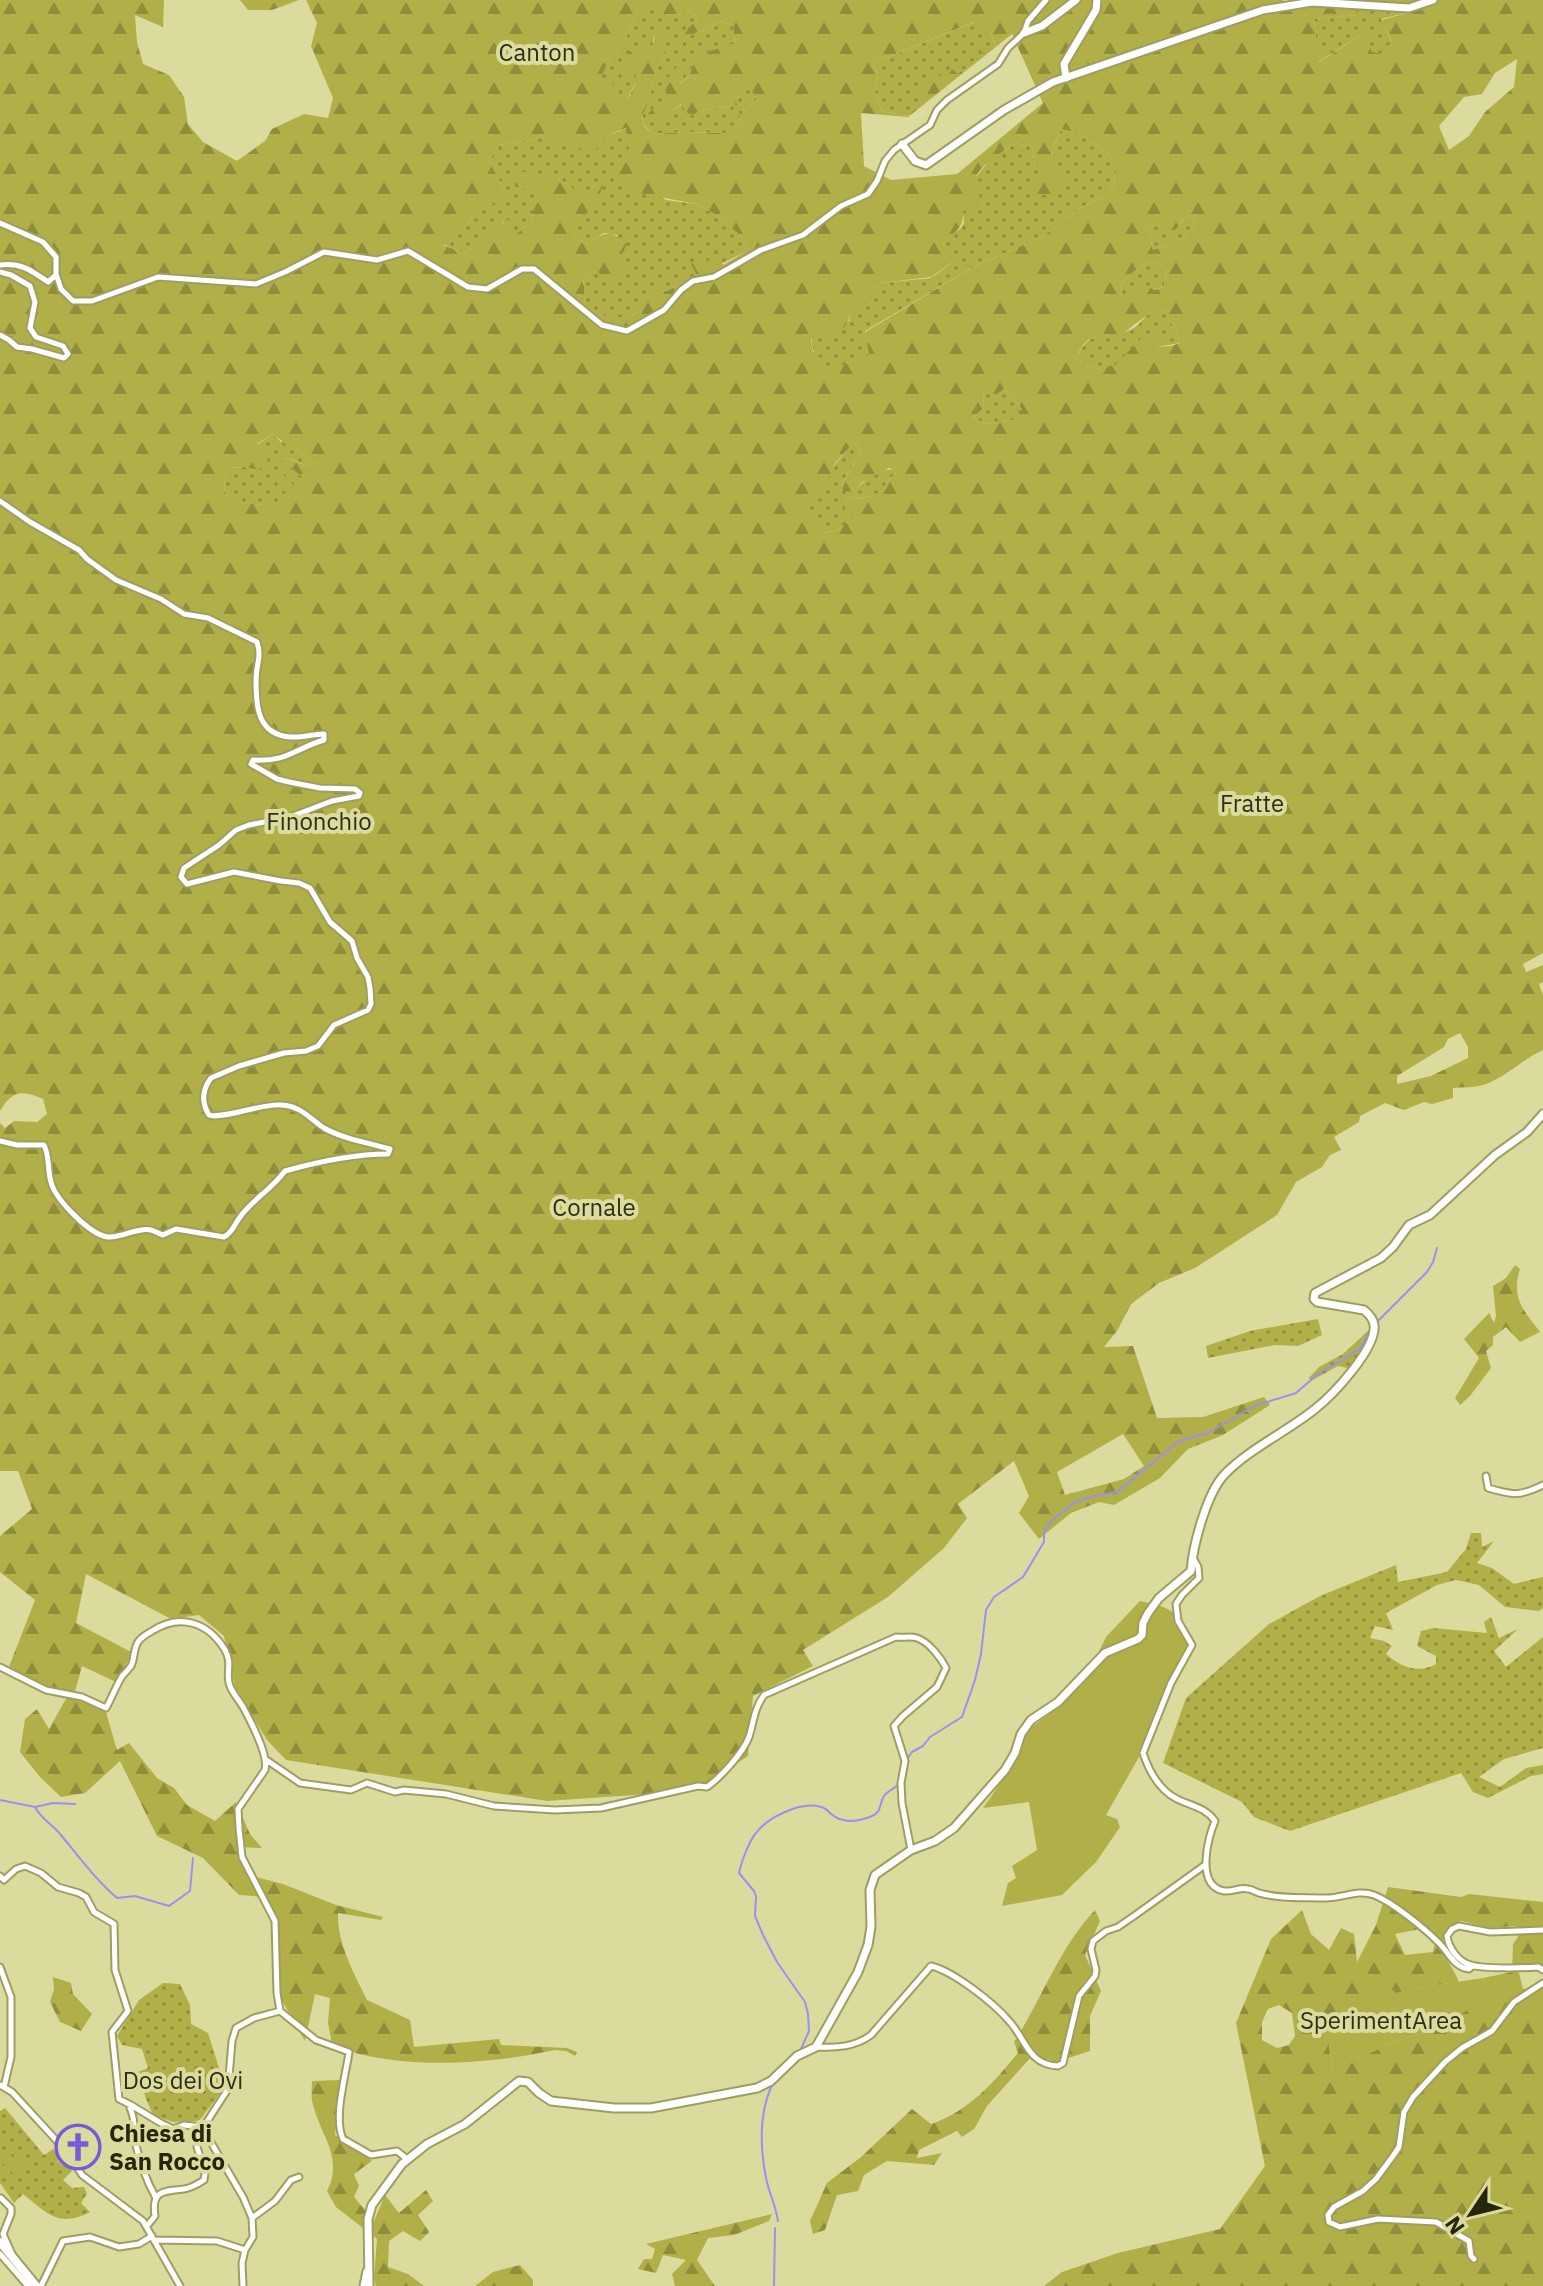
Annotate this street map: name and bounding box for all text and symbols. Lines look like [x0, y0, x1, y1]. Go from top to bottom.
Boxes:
park label: Canton [499, 36, 575, 68]
park label: Fratte [1220, 787, 1284, 819]
park label: Finonchio [266, 805, 372, 837]
park label: Cornale [552, 1191, 636, 1223]
park label: SperimentArea [1300, 2004, 1462, 2036]
park label: Dos dei Ovi [123, 2064, 243, 2096]
place label: Chiesa di San Rocco [109, 2117, 225, 2177]
church icon: Chiesa di San Rocco [54, 2123, 102, 2171]
north arrow [1431, 2174, 1511, 2254]
text: N [1438, 2211, 1471, 2241]

